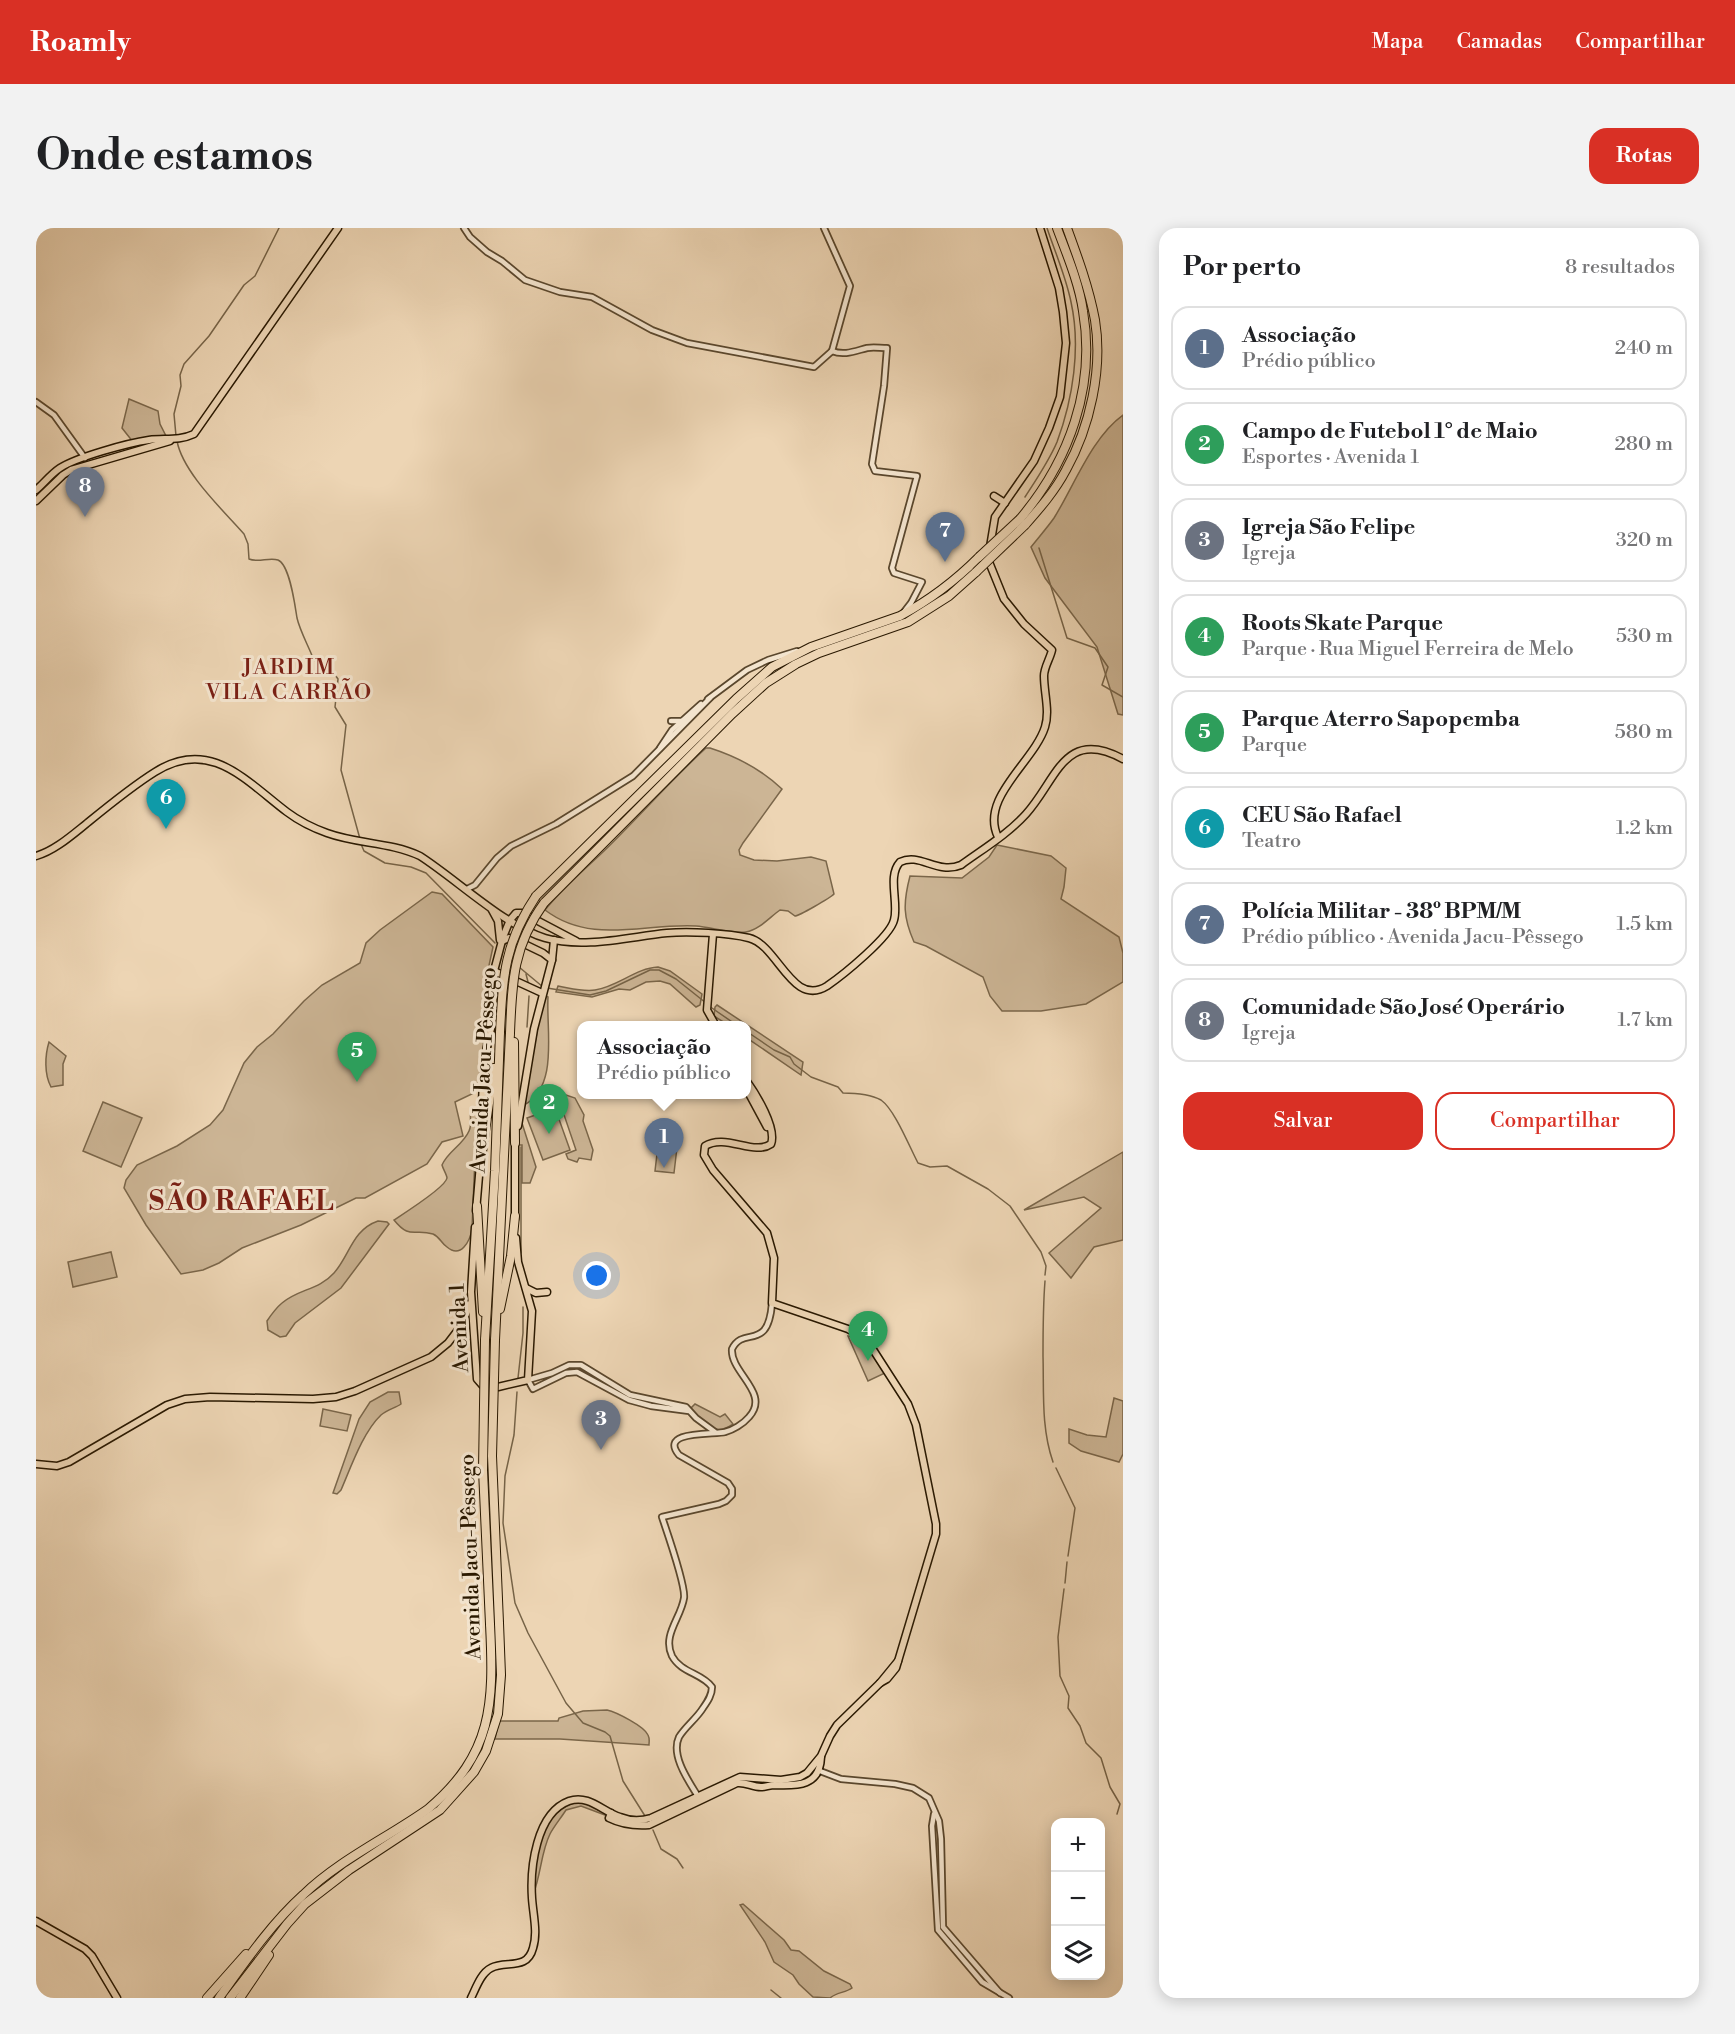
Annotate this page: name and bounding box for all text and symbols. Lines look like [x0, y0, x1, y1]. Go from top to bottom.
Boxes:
text: Roamly [30, 25, 131, 60]
text: Mapa [1371, 29, 1423, 55]
text: Camadas [1456, 29, 1542, 55]
text: Compartilhar [1575, 29, 1705, 55]
button: Rotas [1589, 128, 1699, 184]
text: Onde estamos [36, 130, 313, 183]
text: Por perto [1183, 251, 1301, 283]
text: 8 resultados [1565, 255, 1675, 280]
text: Associação [1242, 322, 1356, 349]
text: 1 [1200, 336, 1209, 361]
text: 240 m [1615, 336, 1673, 361]
text: Prédio público [1242, 349, 1376, 374]
text: Campo de Futebol 1° de Maio [1242, 418, 1538, 445]
text: 2 [1198, 432, 1211, 457]
text: 280 m [1614, 432, 1673, 457]
text: Esportes · Avenida 1 [1242, 445, 1419, 470]
pin: 8 [65, 468, 104, 517]
pin: 7 [926, 512, 964, 562]
text: Igreja São Felipe [1242, 514, 1415, 541]
text: 3 [1198, 528, 1211, 553]
text: 320 m [1616, 528, 1673, 553]
text: Igreja [1242, 541, 1296, 566]
text: Roots Skate Parque [1242, 610, 1443, 637]
text: 4 [1198, 624, 1211, 649]
text: 530 m [1616, 624, 1673, 649]
text: Parque · Rua Miguel Ferreira de Melo [1242, 637, 1574, 662]
district label: JARDIM VILA CARRÃO [204, 654, 373, 706]
text: Parque Aterro Sapopemba [1242, 706, 1520, 733]
text: 5 [1198, 720, 1211, 745]
text: 580 m [1615, 720, 1673, 745]
text: Parque [1242, 733, 1307, 758]
pin: 6 [146, 780, 186, 829]
text: CEU São Rafael [1242, 802, 1402, 829]
text: 6 [1198, 816, 1211, 841]
text: 1.2 km [1616, 816, 1673, 841]
text: Teatro [1242, 829, 1301, 854]
text: Polícia Militar - 38º BPM/M [1242, 898, 1521, 925]
text: 7 [1199, 912, 1210, 937]
text: 1.5 km [1616, 912, 1673, 937]
text: Prédio público · Avenida Jacu-Pêssego [1242, 925, 1584, 950]
street label: Avenida Jacu-Pêssego [466, 966, 502, 1175]
text: Comunidade São José Operário [1242, 994, 1565, 1021]
text: 8 [1198, 1008, 1211, 1033]
text: 1.7 km [1617, 1008, 1673, 1033]
popup [577, 1021, 751, 1099]
text: Igreja [1242, 1021, 1296, 1046]
pin: 5 [338, 1032, 376, 1082]
text: Associação [597, 1034, 711, 1061]
text: Prédio público [597, 1061, 731, 1086]
pin: 2 [530, 1084, 568, 1134]
button: Salvar [1183, 1092, 1423, 1150]
button: Compartilhar [1435, 1092, 1675, 1150]
pin: 1 [644, 1118, 684, 1168]
district label: SÃO RAFAEL [149, 1182, 335, 1219]
your location [582, 1261, 611, 1290]
street label: Avenida 1 [445, 1283, 475, 1374]
pin: 4 [848, 1312, 888, 1361]
pin: 3 [582, 1400, 620, 1450]
street label: Avenida Jacu-Pêssego [454, 1453, 488, 1661]
map controls [1051, 1818, 1105, 1980]
button: + [1051, 1818, 1105, 1872]
button: − [1051, 1872, 1105, 1926]
button: layers [1051, 1926, 1105, 1980]

